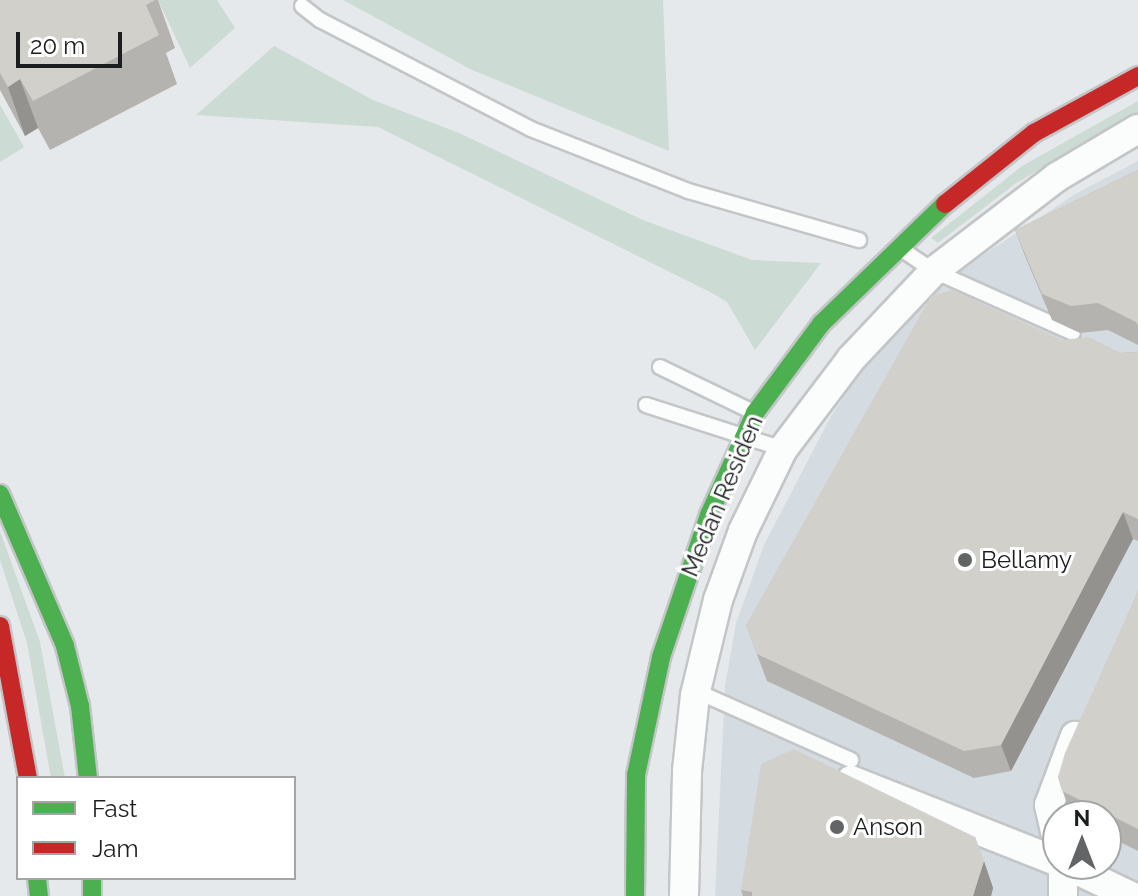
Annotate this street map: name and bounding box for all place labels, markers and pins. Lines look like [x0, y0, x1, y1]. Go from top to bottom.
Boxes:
place label: Bellamy [981, 546, 1072, 574]
marker: Bellamy [956, 551, 974, 569]
place label: Anson [853, 813, 923, 841]
marker: Anson [828, 818, 846, 836]

